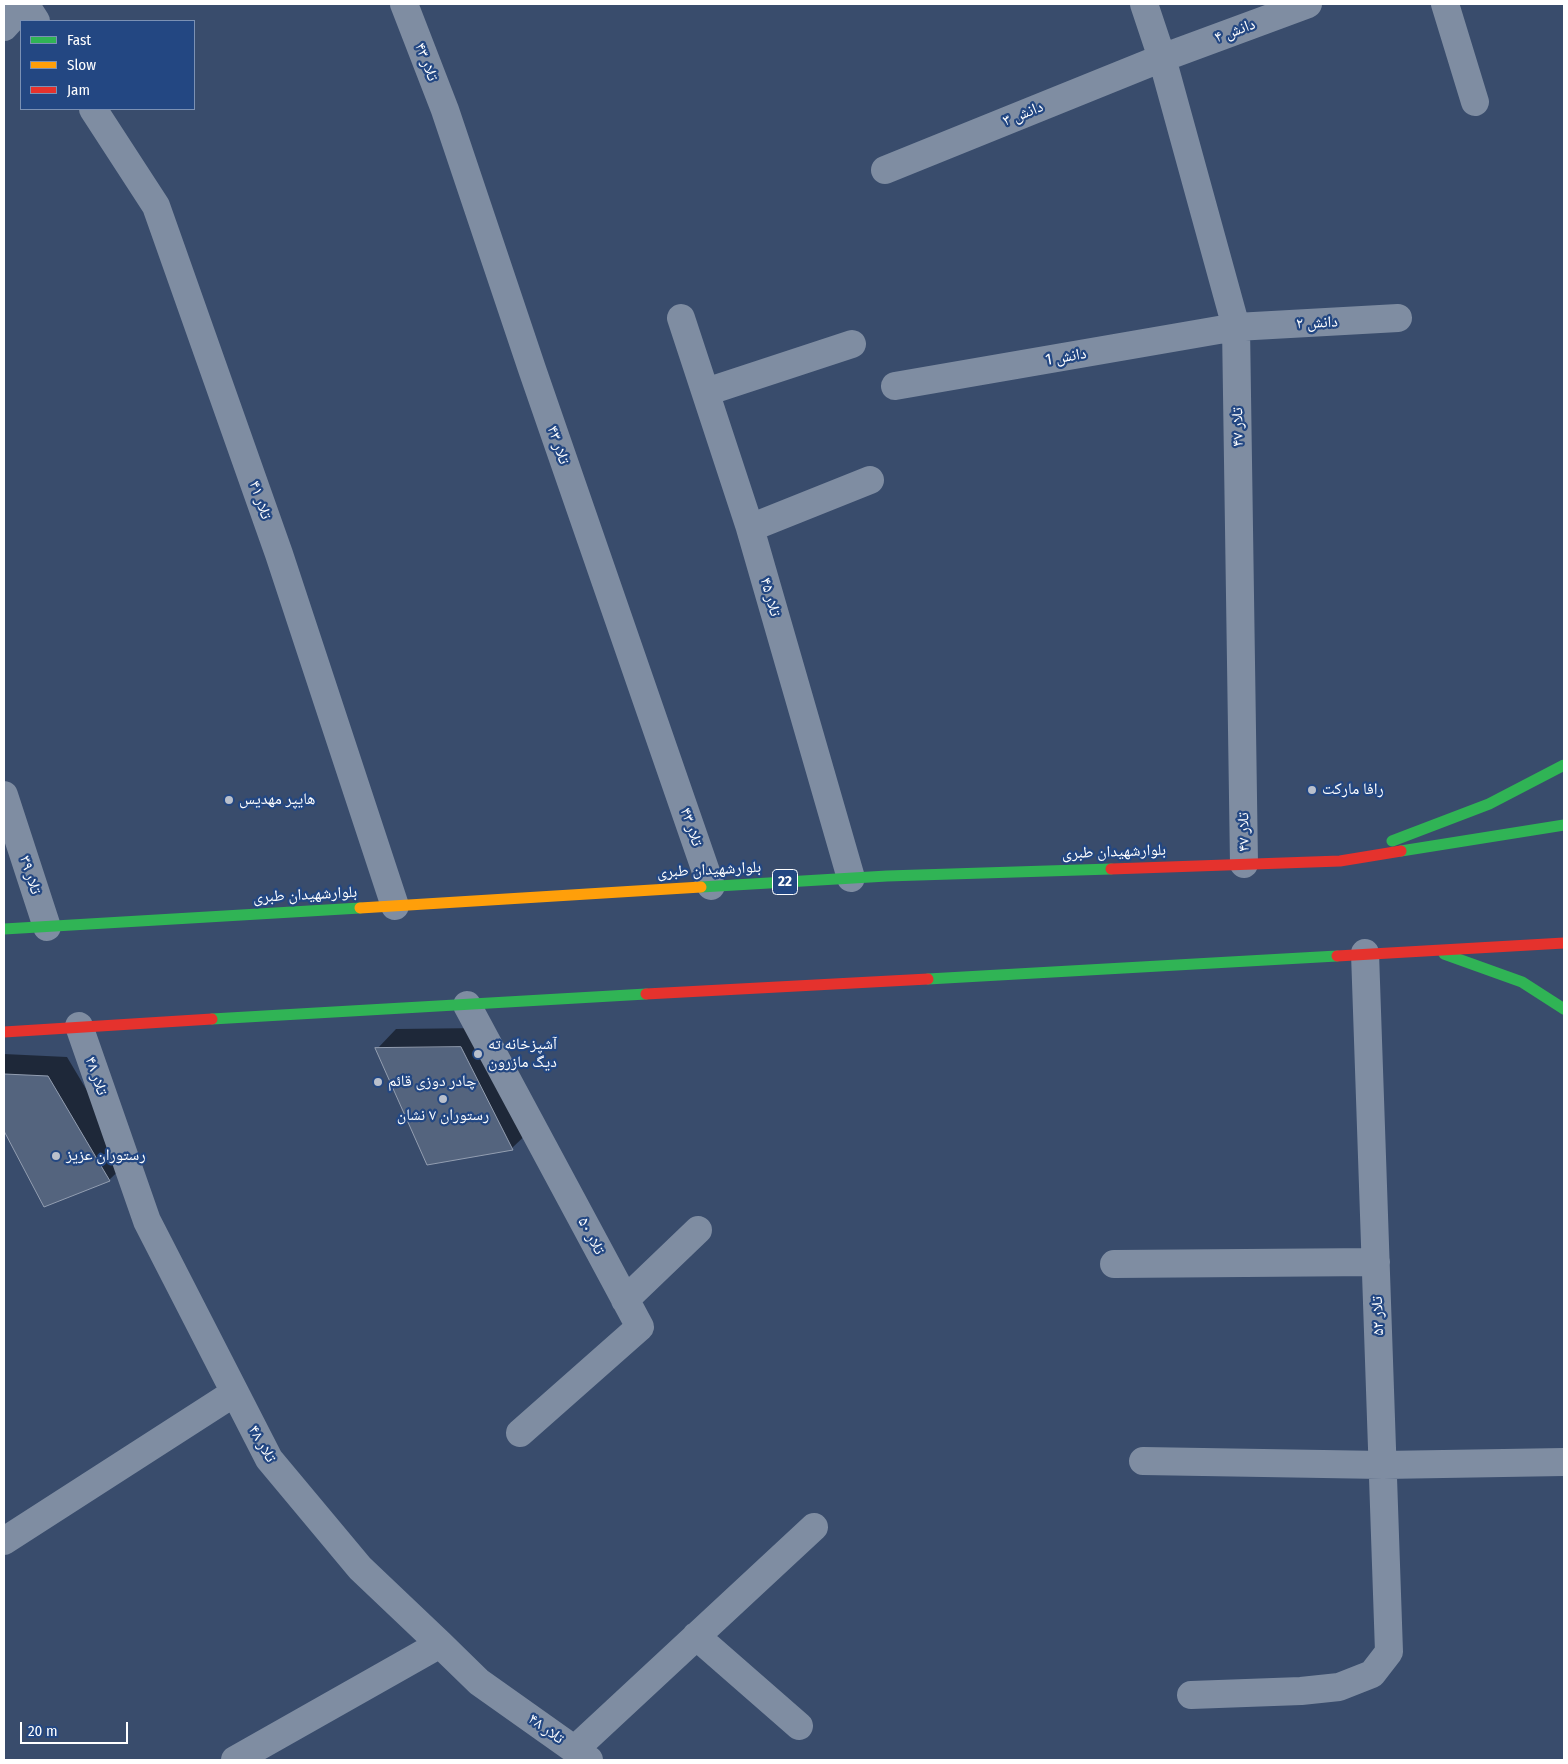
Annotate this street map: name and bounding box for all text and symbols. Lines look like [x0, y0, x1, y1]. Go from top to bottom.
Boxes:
street label: دانش ۴ [1212, 15, 1258, 47]
legend [20, 20, 195, 110]
text: Fast [67, 31, 91, 49]
street label: تلار ۴۳ [410, 40, 442, 84]
text: Slow [67, 56, 96, 74]
text: Jam [67, 81, 90, 99]
street label: دانش ۳ [1000, 97, 1046, 131]
street label: دانش ۲ [1296, 312, 1338, 334]
street label: دانش 1 [1044, 344, 1088, 370]
street label: تلار ۴۷ [1228, 407, 1248, 447]
street label: تلار ۴۳ [542, 423, 574, 467]
street label: تلار ۴۱ [244, 478, 276, 522]
street label: تلار ۴۵ [755, 575, 785, 619]
place label: رافا مارکت [1322, 780, 1384, 800]
marker: رافا مارکت [1306, 784, 1318, 796]
place label: هایپر مهدیس [239, 790, 315, 810]
marker: هایپر مهدیس [223, 794, 235, 806]
street label: تلار ۴۳ [675, 805, 707, 849]
street label: تلار ۴۷ [1234, 812, 1254, 852]
street label: بلوارشهیدان طبری [1062, 841, 1166, 863]
street label: تلار ۳۹ [15, 853, 45, 897]
street label: بلوارشهیدان طبری [656, 858, 762, 882]
road number: 22 [772, 870, 798, 894]
street label: بلوارشهیدان طبری [252, 883, 358, 907]
place label: آشپزخانه ته دیگ مازرون [488, 1035, 557, 1073]
marker: آشپزخانه ته دیگ مازرون [472, 1048, 484, 1060]
street label: تلار ۴۸ [80, 1054, 112, 1098]
place label: چادر دوزی قائم [388, 1072, 476, 1092]
marker: چادر دوزی قائم [372, 1076, 384, 1088]
marker: رستوران ۷ نشان [437, 1093, 449, 1105]
place label: رستوران ۷ نشان [397, 1106, 489, 1126]
place label: رستوران عزیز [66, 1146, 146, 1166]
marker: رستوران عزیز [50, 1150, 62, 1162]
street label: تلار ۵۰ [573, 1214, 609, 1258]
street label: تلار ۵۲ [1368, 1296, 1388, 1336]
street label: تلار ۴۸ [244, 1422, 280, 1466]
street label: تلار ۴۸ [524, 1710, 568, 1748]
scale bar [22, 1712, 130, 1744]
text: 20 m [28, 1722, 58, 1740]

